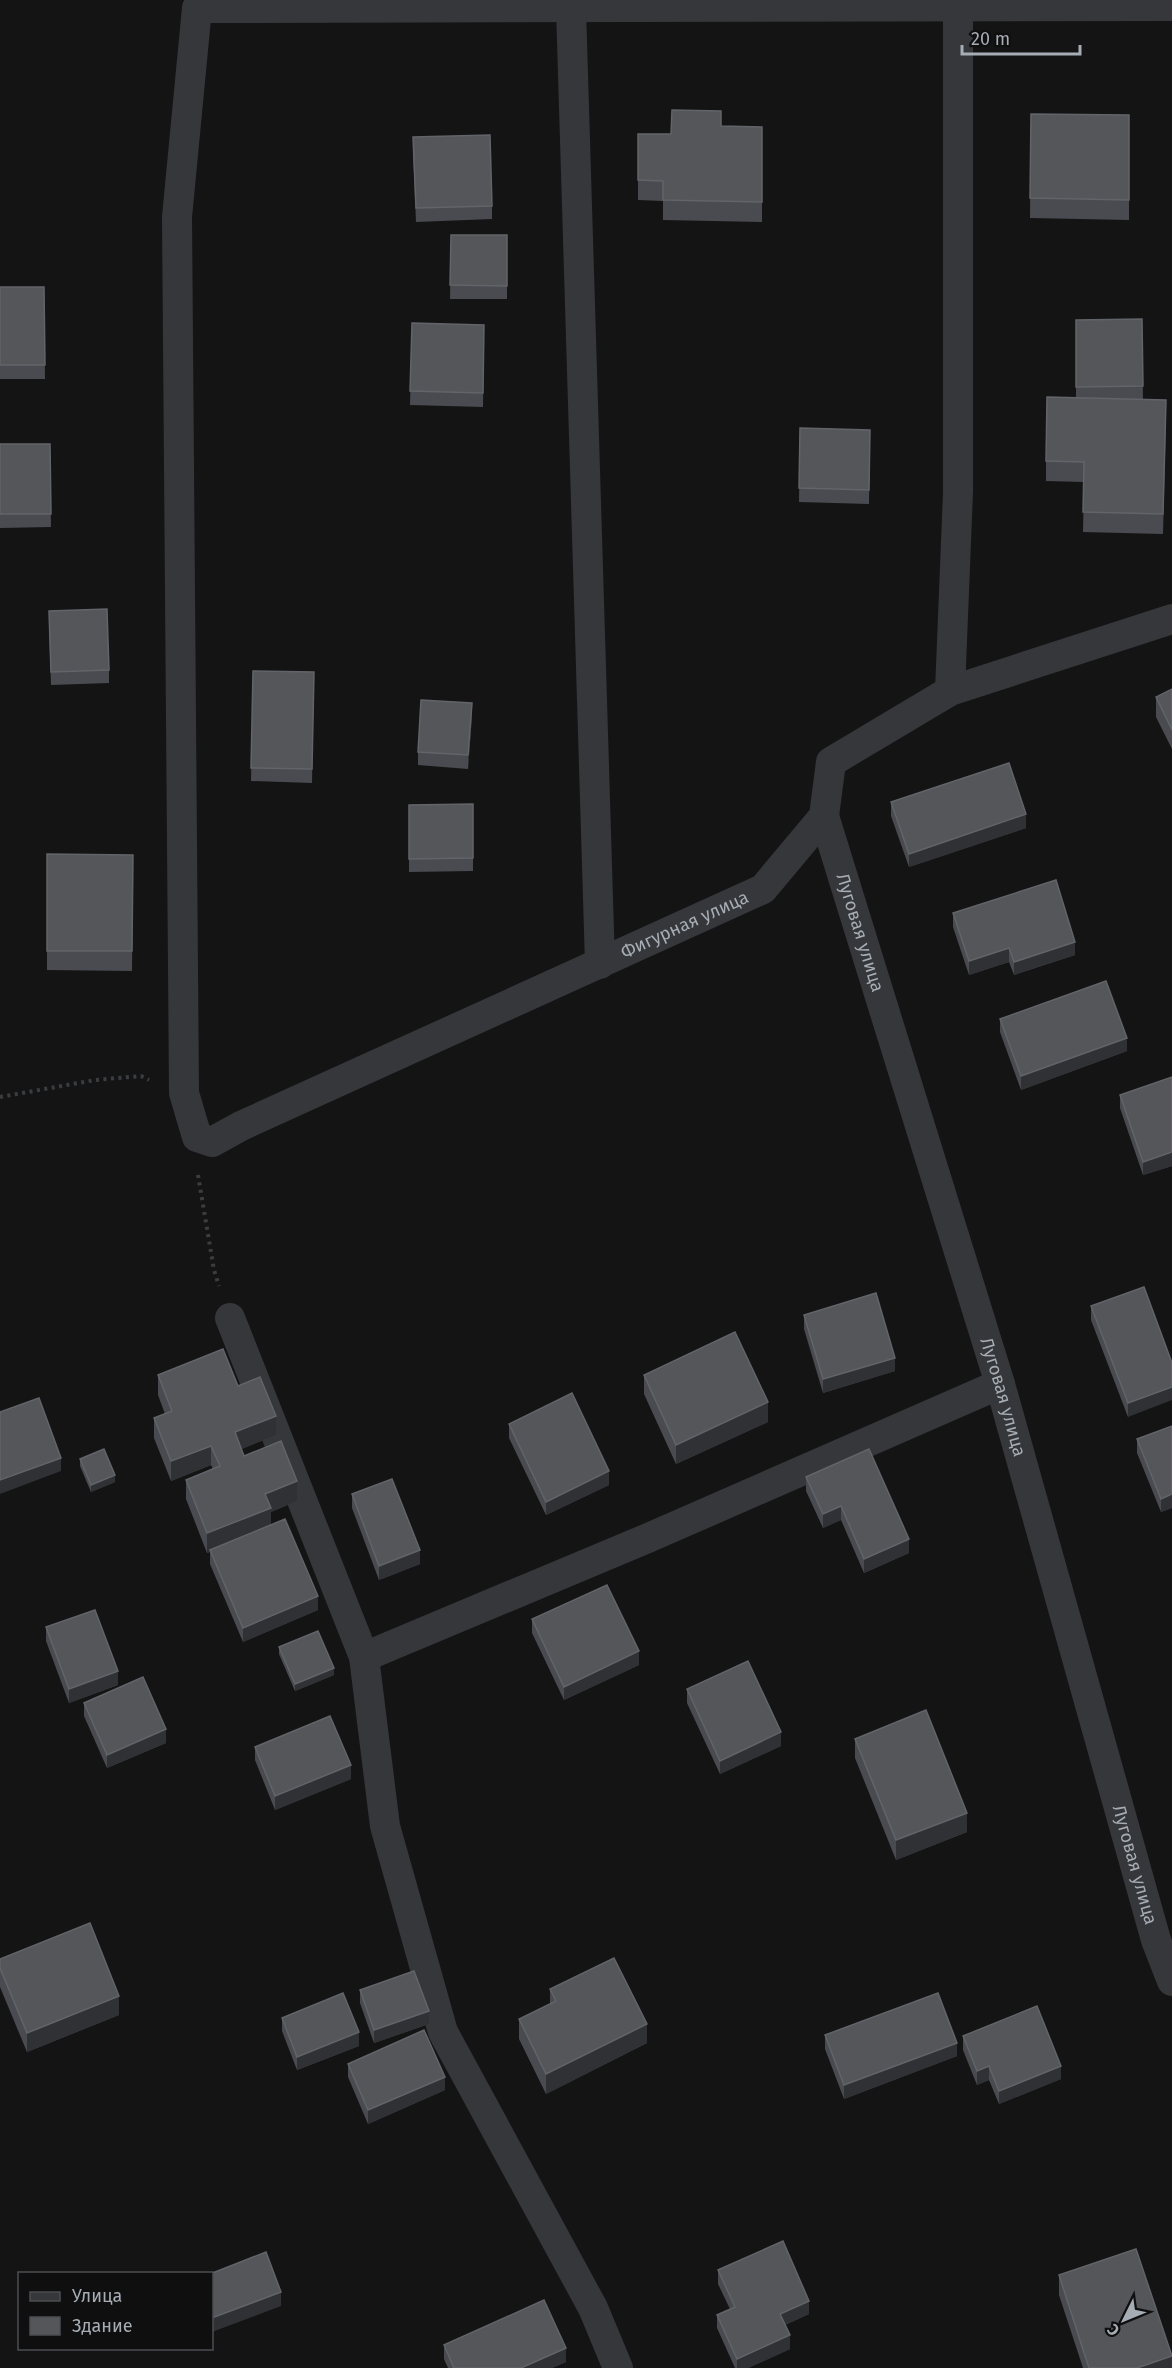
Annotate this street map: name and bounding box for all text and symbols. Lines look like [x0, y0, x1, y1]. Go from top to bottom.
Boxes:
scale bar [962, 18, 1080, 56]
text: 20 m [971, 28, 1010, 50]
street label: Луговая улица [831, 870, 889, 995]
street label: Фигурная улица [617, 886, 752, 963]
street label: Луговая улица [975, 1335, 1031, 1459]
street label: Луговая улица [1108, 1803, 1162, 1927]
legend [18, 2272, 213, 2350]
text: Улица [72, 2285, 122, 2307]
north arrow [1094, 2290, 1154, 2350]
text: Здание [72, 2315, 133, 2337]
text: С [1103, 2319, 1123, 2340]

